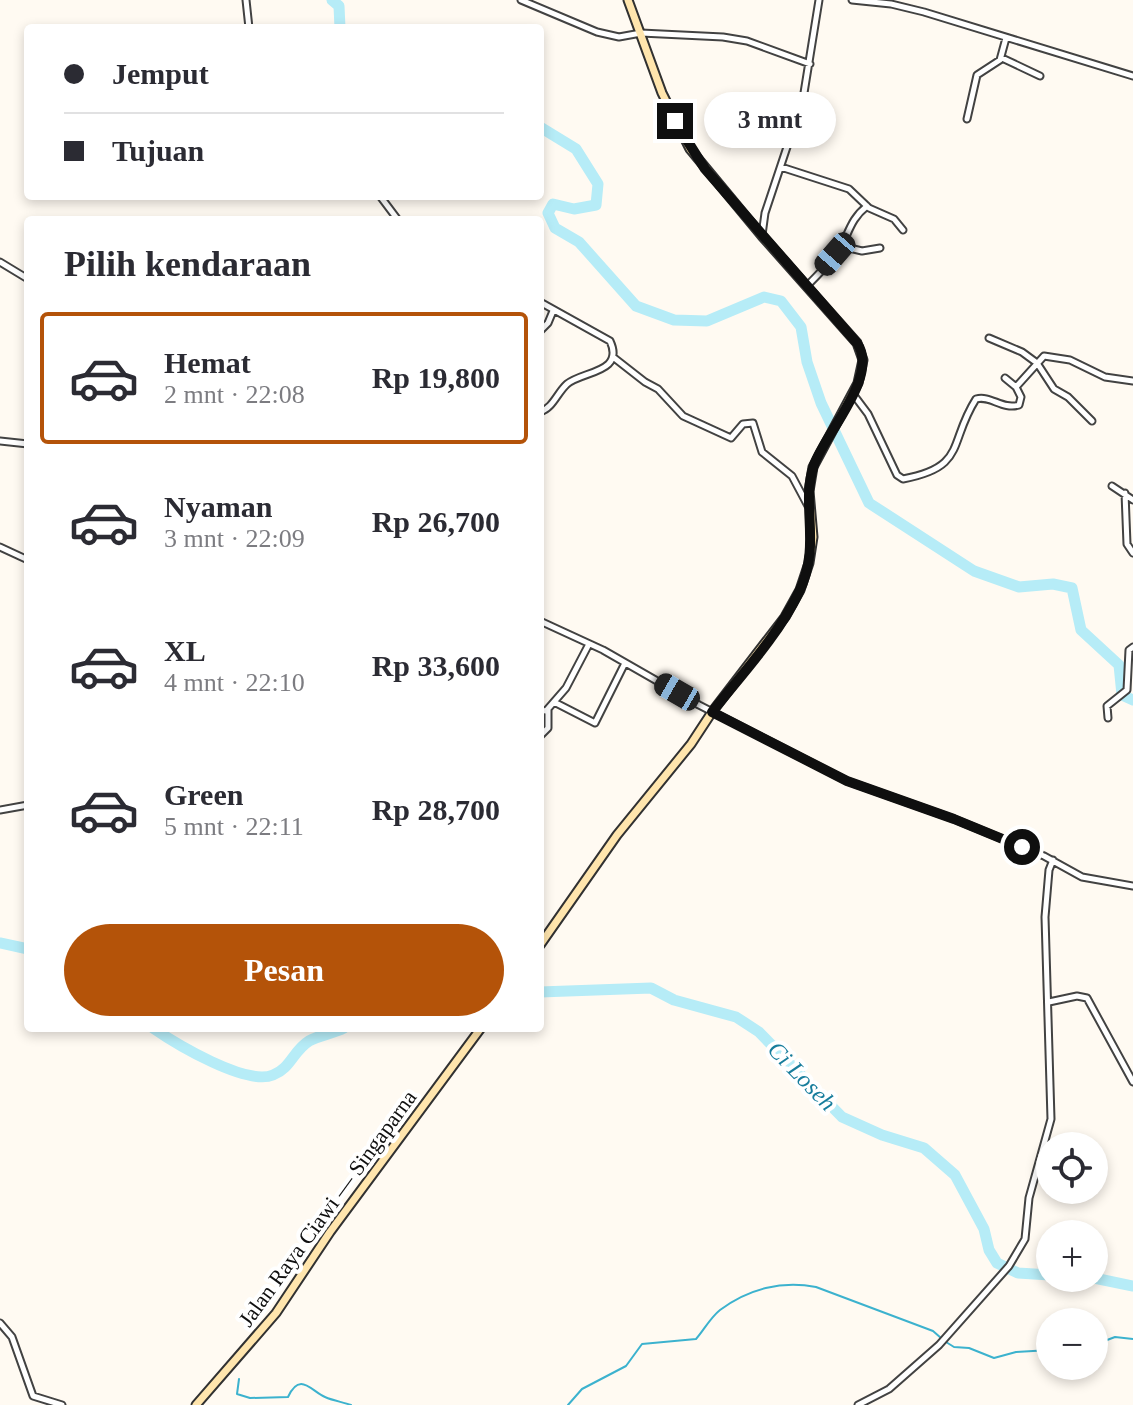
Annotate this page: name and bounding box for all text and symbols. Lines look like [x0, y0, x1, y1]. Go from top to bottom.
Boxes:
text: Jemput [112, 57, 209, 90]
callout: 3 mnt [703, 93, 835, 149]
route end [657, 103, 693, 139]
text: 3 mnt [738, 105, 802, 134]
text: Tujuan [112, 134, 204, 167]
car [810, 228, 860, 280]
text: Pilih kendaraan [64, 244, 311, 284]
icon: car [68, 342, 140, 414]
text: Hemat [164, 346, 251, 379]
text: Rp 19,800 [372, 361, 500, 394]
text: 2 mnt · 22:08 [164, 380, 305, 409]
icon: car [68, 486, 140, 558]
text: Nyaman [164, 490, 272, 523]
text: Rp 26,700 [372, 505, 500, 538]
text: 3 mnt · 22:09 [164, 524, 305, 553]
icon: car [68, 630, 140, 702]
text: XL [164, 634, 206, 667]
text: Rp 33,600 [372, 649, 500, 682]
text: 4 mnt · 22:10 [164, 668, 305, 697]
car [650, 670, 704, 714]
icon: car [68, 774, 140, 846]
text: Green [164, 778, 243, 811]
text: Rp 28,700 [372, 793, 500, 826]
text: 5 mnt · 22:11 [164, 812, 304, 841]
route start [1004, 829, 1040, 865]
button: Pesan [64, 924, 504, 1016]
water label: Ci Loseh [763, 1036, 841, 1116]
street label: Jalan Raya Ciawi — Singaparna [233, 1085, 422, 1331]
map controls [1036, 1132, 1108, 1380]
button: locate [1036, 1132, 1108, 1204]
button: + [1036, 1220, 1108, 1292]
button: − [1036, 1308, 1108, 1380]

